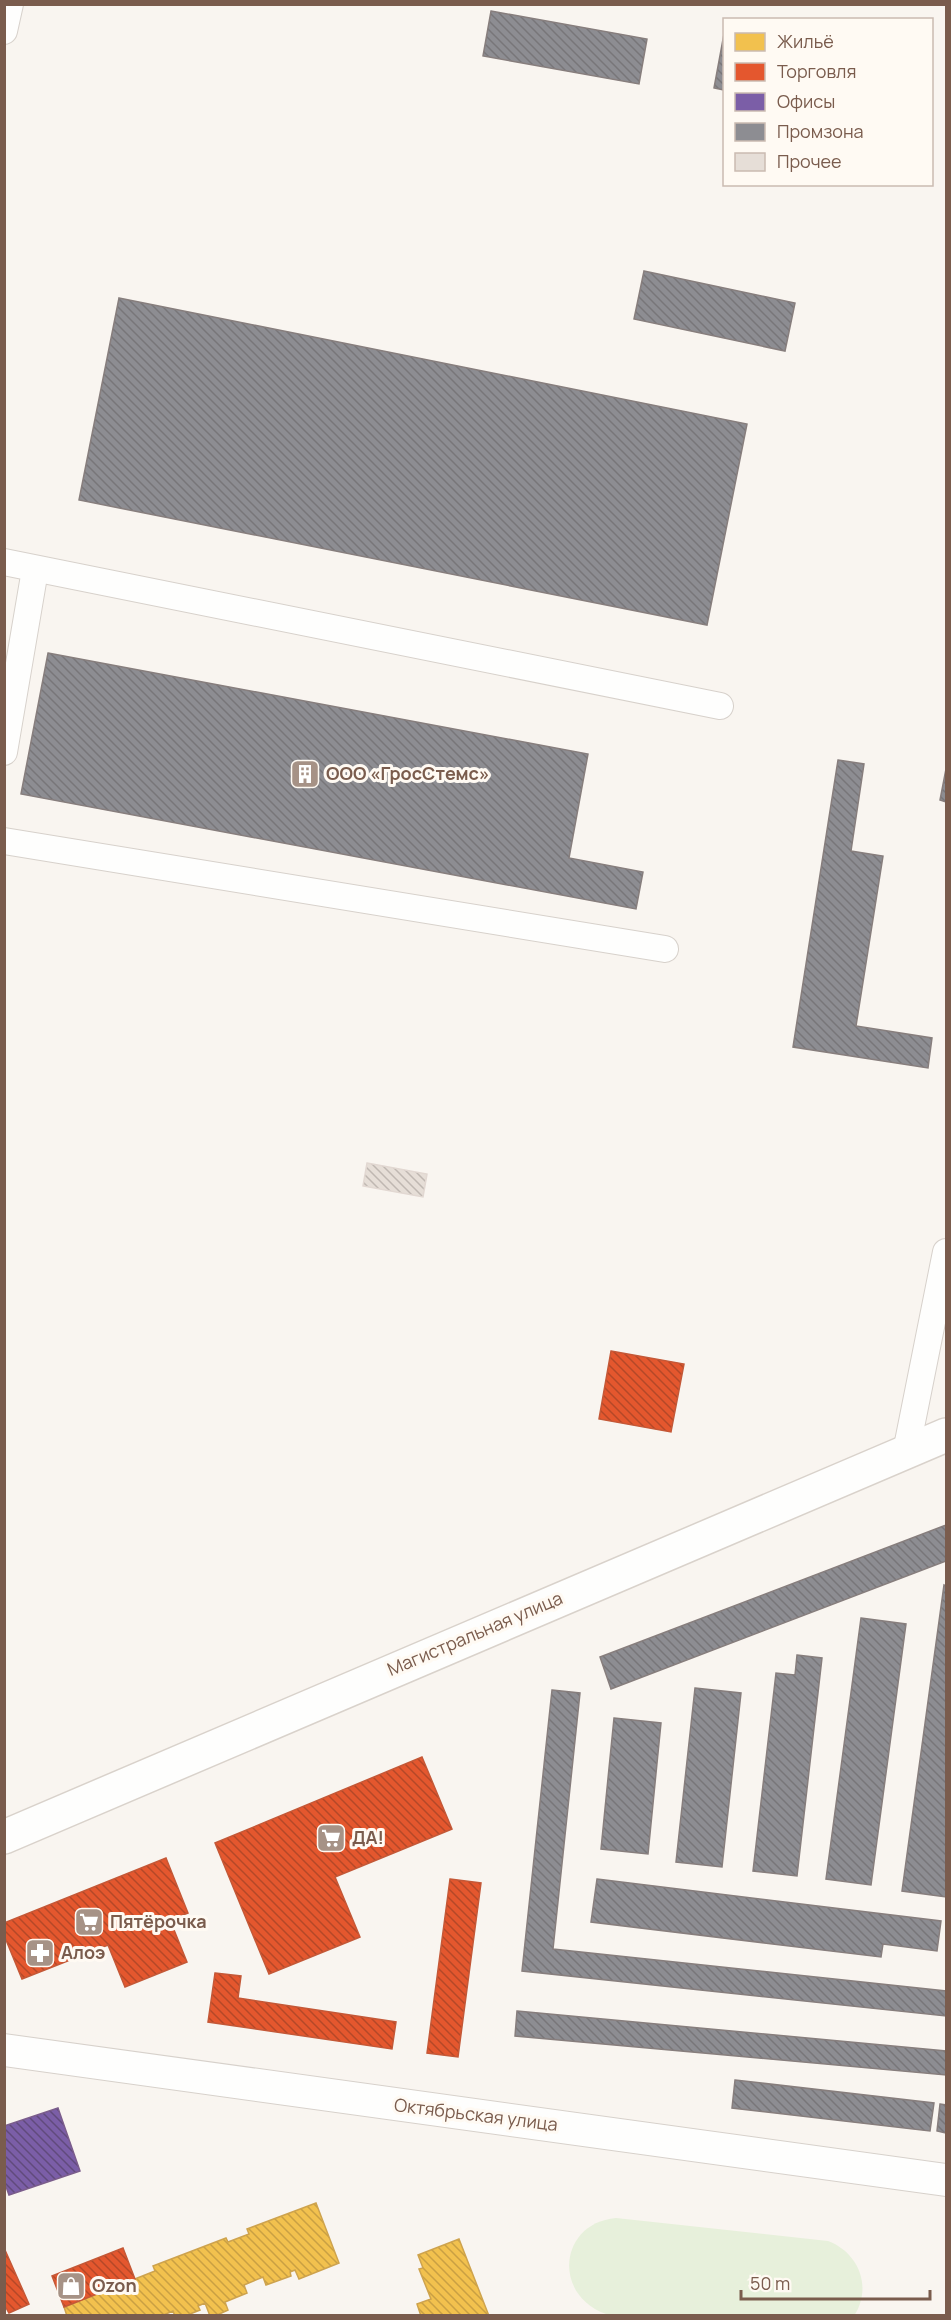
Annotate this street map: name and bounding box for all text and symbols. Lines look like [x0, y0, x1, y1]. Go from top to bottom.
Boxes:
legend [723, 18, 933, 186]
text: Жильё [777, 29, 834, 53]
text: Торговля [777, 59, 856, 83]
text: Офисы [777, 89, 835, 113]
text: Промзона [777, 119, 864, 143]
text: Прочее [777, 149, 842, 173]
building icon: ООО «ГросСтемс» [289, 758, 321, 790]
place label: ООО «ГросСтемс» [326, 761, 489, 785]
street label: Магистральная улица [383, 1585, 566, 1681]
supermarket icon: ДА! [315, 1822, 347, 1854]
place label: ДА! [352, 1825, 384, 1849]
supermarket icon: Пятёрочка [73, 1906, 105, 1938]
place label: Пятёрочка [110, 1909, 207, 1933]
pharmacy icon: Алоэ [24, 1937, 56, 1969]
place label: Алоэ [61, 1940, 105, 1964]
street label: Октябрьская улица [393, 2092, 559, 2136]
scale bar [741, 2263, 930, 2301]
shop icon: Ozon [55, 2270, 87, 2302]
text: 50 m [750, 2271, 790, 2295]
place label: Ozon [92, 2273, 137, 2297]

